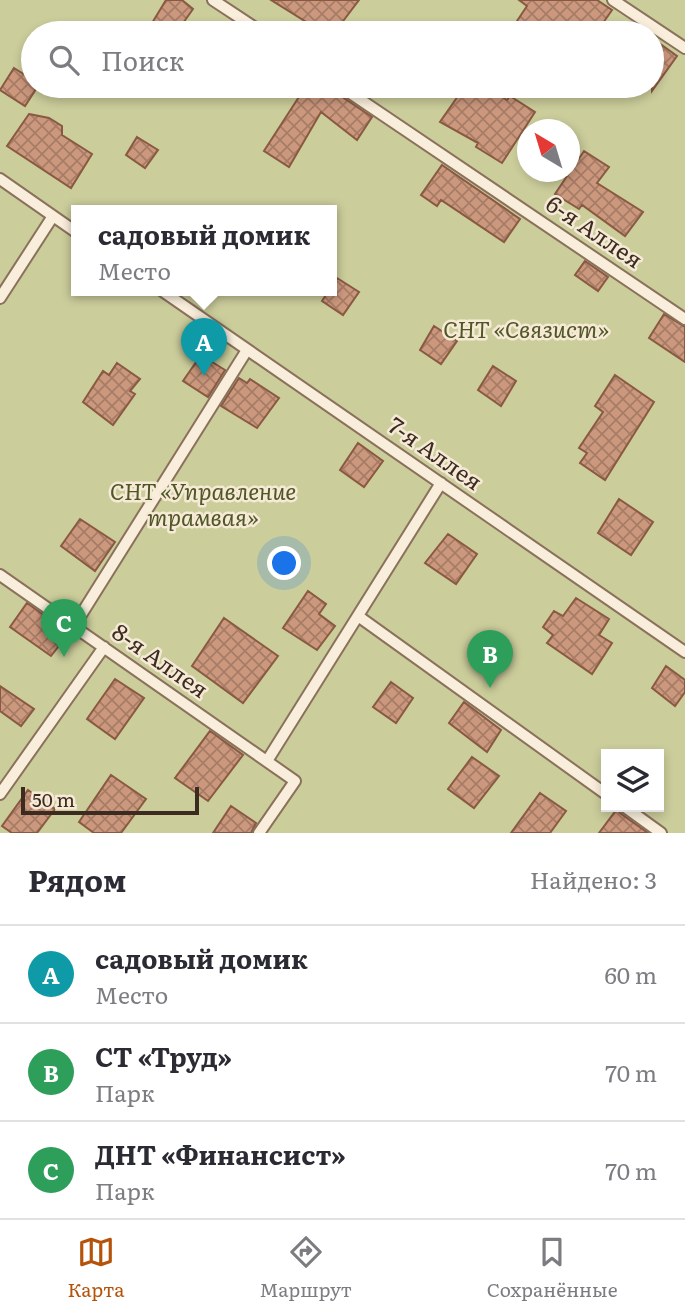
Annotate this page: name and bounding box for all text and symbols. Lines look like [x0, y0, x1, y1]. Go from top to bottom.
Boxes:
search box [21, 21, 664, 98]
text: Поиск [101, 40, 184, 79]
icon: search [45, 41, 83, 79]
north arrow [517, 119, 580, 182]
street label: 6-я Аллея [540, 186, 650, 275]
popup [71, 205, 337, 296]
text: садовый домик [98, 214, 310, 253]
text: Место [98, 253, 171, 287]
park label: СНТ «Связист» [443, 311, 609, 345]
pin: A [181, 318, 227, 376]
street label: 7-я Аллея [382, 407, 490, 497]
park label: СНТ «Управление трамвая» [110, 473, 296, 533]
your location [267, 546, 301, 580]
pin: C [41, 599, 87, 657]
street label: 8-я Аллея [106, 614, 216, 705]
pin: B [467, 630, 513, 688]
map controls [601, 749, 664, 812]
button: layers [601, 749, 664, 812]
scale bar [21, 784, 200, 816]
text: 50 m [32, 785, 75, 813]
text: Рядом [28, 857, 126, 901]
text: Найдено: 3 [530, 862, 657, 896]
text: садовый домик [95, 938, 308, 977]
text: A [42, 957, 60, 991]
text: 60 m [604, 957, 657, 991]
text: Место [95, 977, 168, 1011]
text: СТ «Труд» [95, 1036, 232, 1075]
text: B [43, 1055, 59, 1089]
text: 70 m [605, 1055, 657, 1089]
text: Парк [95, 1075, 155, 1109]
text: ДНТ «Финансист» [95, 1134, 346, 1173]
text: C [43, 1153, 59, 1187]
text: 70 m [605, 1153, 657, 1187]
text: Парк [95, 1173, 155, 1207]
tab: Карта [67, 1233, 124, 1303]
tab: Маршрут [259, 1233, 352, 1303]
tab: Сохранённые [487, 1233, 618, 1303]

